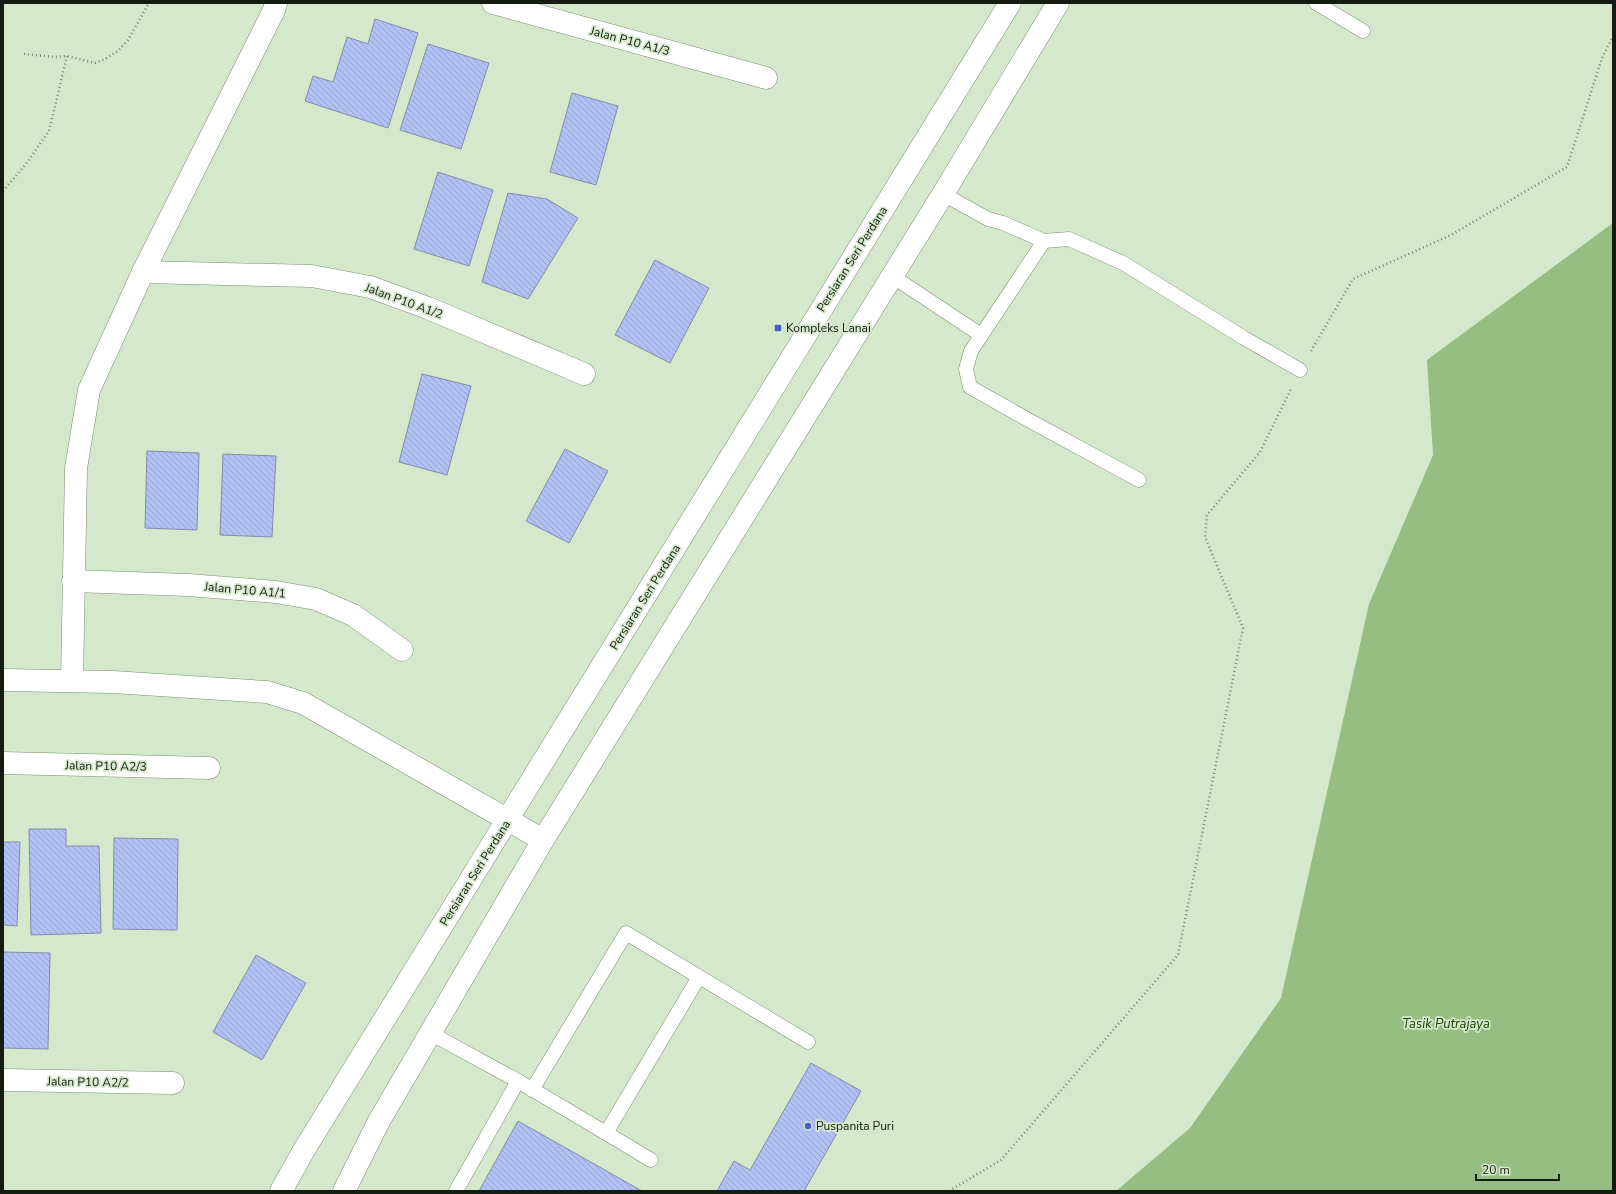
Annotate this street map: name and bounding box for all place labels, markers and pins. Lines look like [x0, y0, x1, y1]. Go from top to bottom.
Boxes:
place label: Kompleks Lanai [786, 320, 871, 336]
marker: Kompleks Lanai [773, 323, 783, 333]
place label: Puspanita Puri [816, 1118, 894, 1134]
marker: Puspanita Puri [803, 1121, 813, 1131]

